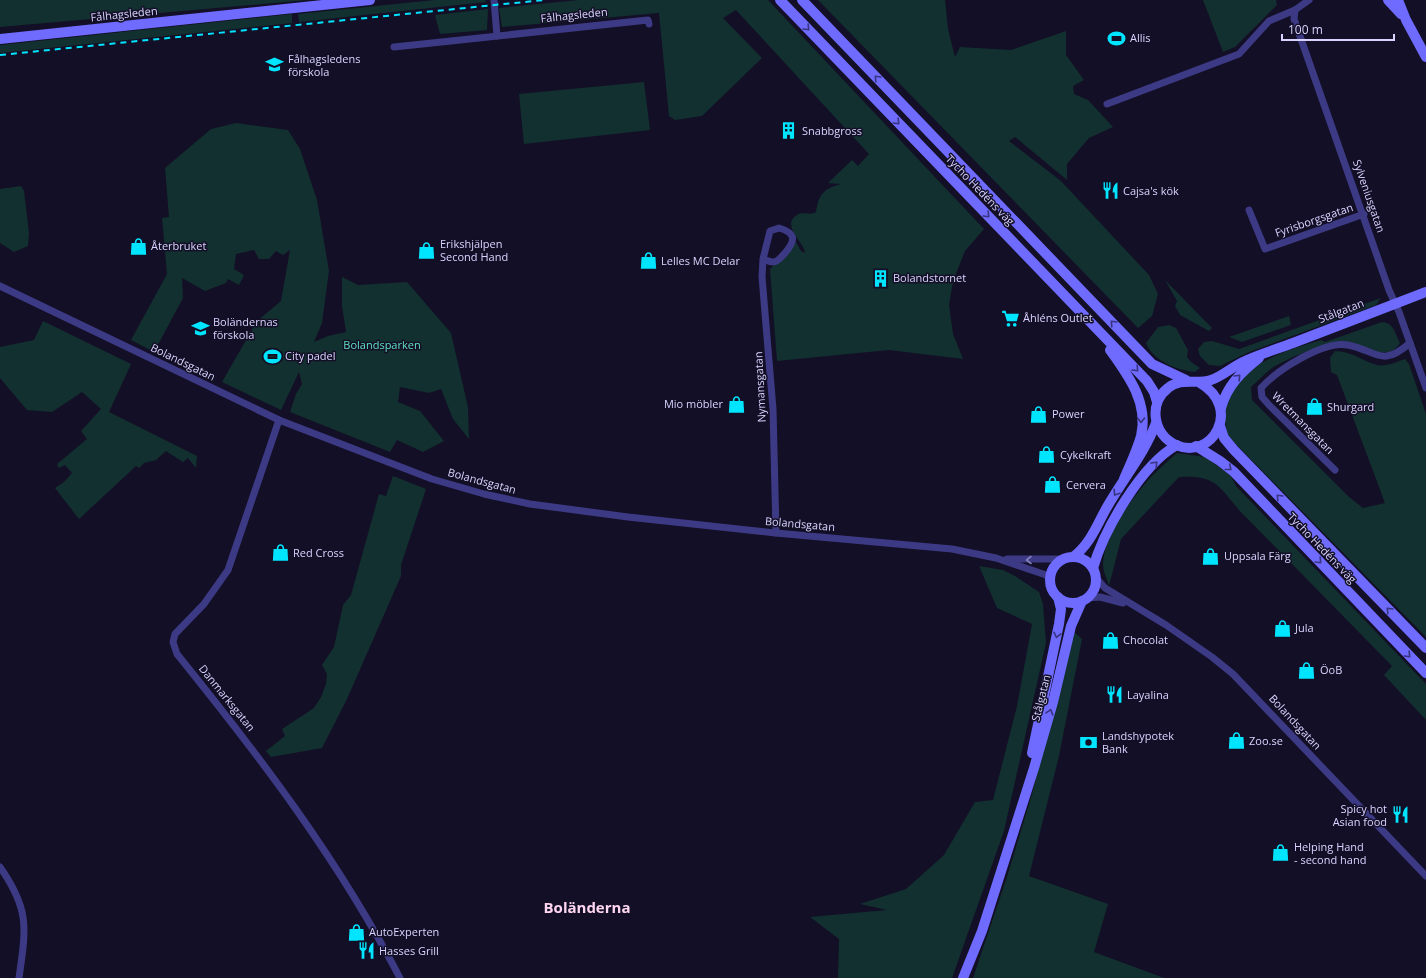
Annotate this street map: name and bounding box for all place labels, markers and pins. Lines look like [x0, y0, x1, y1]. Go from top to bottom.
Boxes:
sports icon: Allis [1107, 28, 1127, 48]
place label: Allis [1130, 30, 1151, 45]
place label: Fålhagsledens förskola [288, 51, 361, 79]
school or university icon: Fålhagsledens förskola [265, 55, 285, 75]
building icon: Snabbgross [779, 121, 799, 141]
place label: Snabbgross [802, 123, 862, 138]
restaurant icon: Cajsa's kök [1100, 181, 1120, 201]
place label: Cajsa's kök [1123, 183, 1179, 198]
shop icon: Återbruket [128, 236, 148, 256]
place label: Erikshjälpen Second Hand [440, 236, 508, 264]
place label: Återbruket [151, 238, 206, 253]
shop icon: Erikshjälpen Second Hand [417, 240, 437, 260]
shop icon: Lelles MC Delar [638, 251, 658, 271]
place label: Lelles MC Delar [661, 253, 740, 268]
building icon: Bolandstornet [870, 268, 890, 288]
place label: Bolandstornet [893, 270, 966, 285]
supermarket icon: Åhléns Outlet [1000, 308, 1020, 328]
place label: Åhléns Outlet [1023, 310, 1093, 325]
place label: Boländernas förskola [213, 314, 278, 342]
school or university icon: Boländernas förskola [190, 318, 210, 338]
sports icon: City padel [262, 346, 282, 366]
place label: City padel [285, 348, 336, 363]
shop icon: Mio möbler [726, 394, 746, 414]
place label: Mio möbler [664, 396, 724, 411]
shop icon: Shurgard [1304, 397, 1324, 417]
place label: Shurgard [1327, 399, 1374, 414]
shop icon: Power [1029, 404, 1049, 424]
place label: Power [1052, 406, 1085, 421]
shop icon: Cykelkraft [1037, 445, 1057, 465]
place label: Cykelkraft [1060, 447, 1111, 462]
shop icon: Cervera [1043, 475, 1063, 495]
place label: Cervera [1066, 477, 1106, 492]
shop icon: Red Cross [270, 543, 290, 563]
place label: Red Cross [293, 545, 344, 560]
shop icon: Uppsala Färg [1201, 546, 1221, 566]
place label: Uppsala Färg [1224, 548, 1291, 563]
shop icon: Jula [1272, 618, 1292, 638]
place label: Jula [1294, 620, 1314, 635]
shop icon: Chocolat [1100, 630, 1120, 650]
place label: Chocolat [1123, 632, 1168, 647]
shop icon: ÖoB [1297, 660, 1317, 680]
place label: ÖoB [1320, 662, 1342, 677]
restaurant icon: Layalina [1104, 685, 1124, 705]
place label: Layalina [1127, 687, 1169, 702]
place label: Landshypotek Bank [1102, 728, 1174, 756]
shop icon: Zoo.se [1226, 731, 1246, 751]
bank icon: Landshypotek Bank [1079, 732, 1099, 752]
place label: Zoo.se [1249, 733, 1283, 748]
place label: Spicy hot Asian food [1333, 801, 1387, 829]
restaurant icon: Spicy hot Asian food [1390, 805, 1410, 825]
place label: Helping Hand - second hand [1294, 839, 1366, 867]
shop icon: Helping Hand - second hand [1271, 843, 1291, 863]
shop icon: AutoExperten [346, 922, 366, 942]
place label: AutoExperten [369, 924, 439, 939]
restaurant icon: Hasses Grill [356, 941, 376, 961]
place label: Hasses Grill [379, 943, 439, 958]

